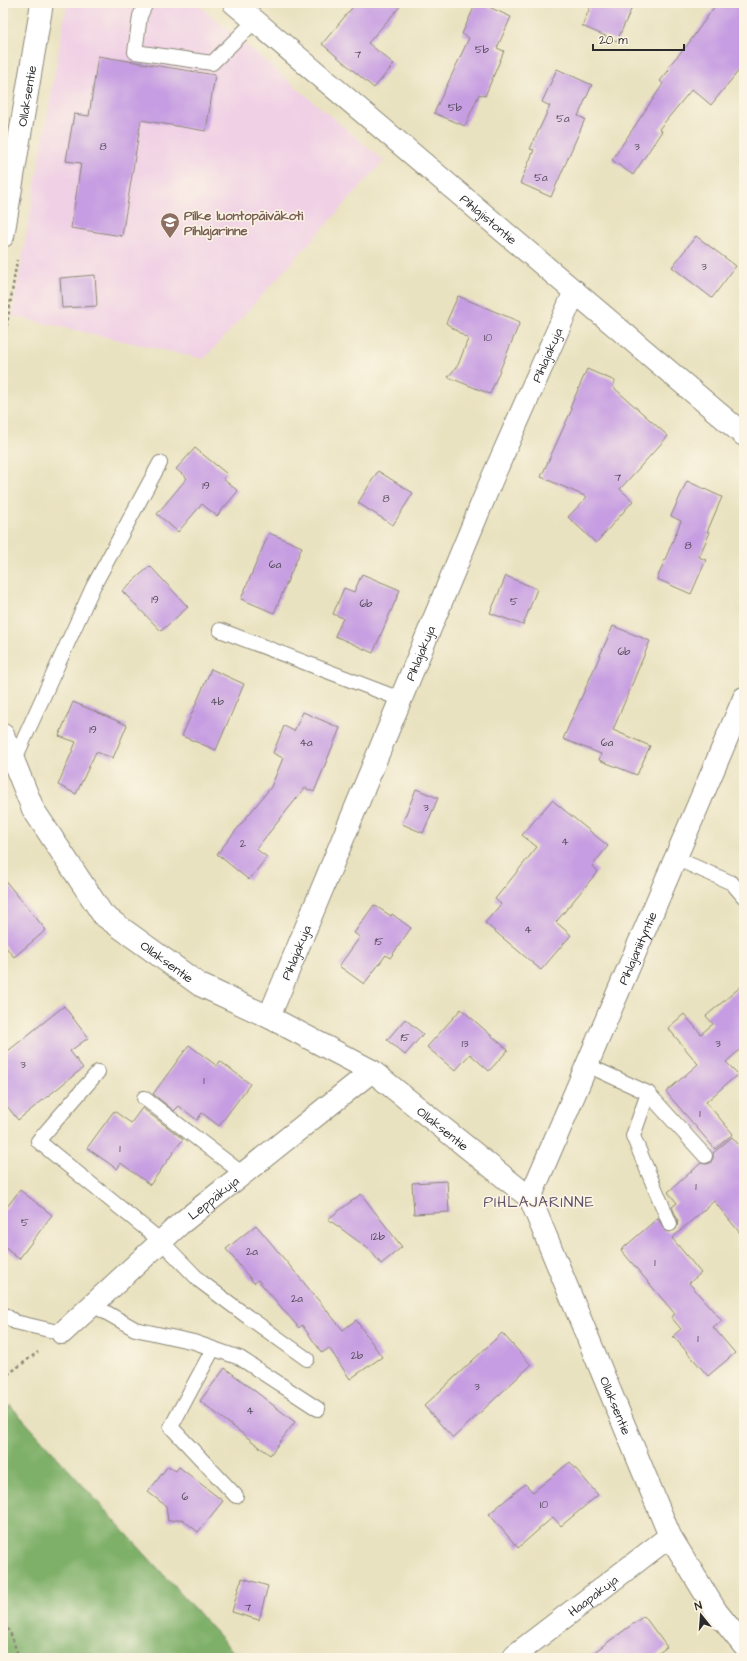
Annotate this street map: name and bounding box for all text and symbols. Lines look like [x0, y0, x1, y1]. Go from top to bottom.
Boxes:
scale bar [593, 26, 684, 52]
text: 20 m [599, 32, 628, 49]
house number: 5b [475, 42, 489, 57]
house number: 7 [355, 47, 362, 62]
street label: Ollaksentie [13, 64, 41, 128]
house number: 5b [448, 100, 462, 115]
house number: 5a [556, 111, 570, 126]
house number: 8 [99, 139, 107, 154]
house number: 3 [634, 139, 640, 154]
house number: 5a [534, 170, 548, 185]
street label: Pihlajistontie [456, 190, 521, 249]
place label: Pilke luontopäiväkoti Pihlajarinne [184, 207, 304, 241]
school or university icon: Pilke luontopäiväkoti Pihlajarinne [159, 211, 181, 239]
house number: 3 [701, 259, 707, 274]
street label: Pihlajakuja [528, 325, 568, 385]
house number: 10 [484, 330, 492, 345]
house number: 7 [615, 470, 622, 485]
house number: 19 [202, 478, 210, 493]
house number: 8 [382, 491, 390, 506]
house number: 8 [684, 538, 692, 553]
house number: 6a [269, 557, 282, 572]
house number: 19 [151, 592, 159, 607]
house number: 5 [510, 594, 518, 609]
house number: 6b [359, 596, 373, 611]
street label: Pihlajakuja [401, 623, 440, 684]
house number: 6b [617, 644, 631, 659]
house number: 4b [210, 694, 224, 709]
house number: 19 [89, 722, 97, 737]
house number: 4a [299, 735, 313, 750]
house number: 6a [601, 735, 614, 750]
house number: 3 [423, 800, 429, 815]
house number: 4 [561, 834, 569, 849]
house number: 2 [240, 836, 247, 851]
street label: Pihlajaniityntie [614, 909, 662, 988]
street label: Pihlajakuja [277, 922, 316, 983]
house number: 4 [524, 922, 532, 937]
house number: 15 [374, 934, 384, 949]
street label: Ollaksentie [136, 937, 197, 987]
house number: 15 [400, 1030, 410, 1045]
house number: 13 [461, 1036, 469, 1051]
house number: 3 [715, 1036, 721, 1051]
house number: 3 [20, 1057, 26, 1072]
house number: 1 [203, 1073, 205, 1088]
street label: Ollaksentie [413, 1103, 472, 1155]
house number: 1 [699, 1106, 701, 1121]
house number: 1 [119, 1141, 121, 1156]
street label: Leppäkuja [184, 1172, 243, 1224]
house number: 1 [695, 1179, 697, 1194]
district label: PIHLAJARINNE [483, 1192, 595, 1213]
house number: 5 [21, 1215, 29, 1230]
house number: 12b [371, 1229, 385, 1244]
house number: 2a [246, 1244, 258, 1259]
house number: 1 [654, 1255, 656, 1270]
house number: 2a [291, 1291, 303, 1306]
house number: 1 [697, 1331, 699, 1346]
house number: 2b [351, 1348, 363, 1363]
street label: Ollaksentie [595, 1374, 635, 1438]
house number: 3 [474, 1379, 480, 1394]
house number: 4 [246, 1403, 254, 1418]
house number: 6 [182, 1489, 189, 1504]
house number: 10 [540, 1497, 548, 1512]
street label: Haapakuja [565, 1571, 622, 1621]
north arrow [681, 1595, 721, 1635]
text: N [693, 1598, 704, 1614]
house number: 7 [245, 1600, 252, 1615]

